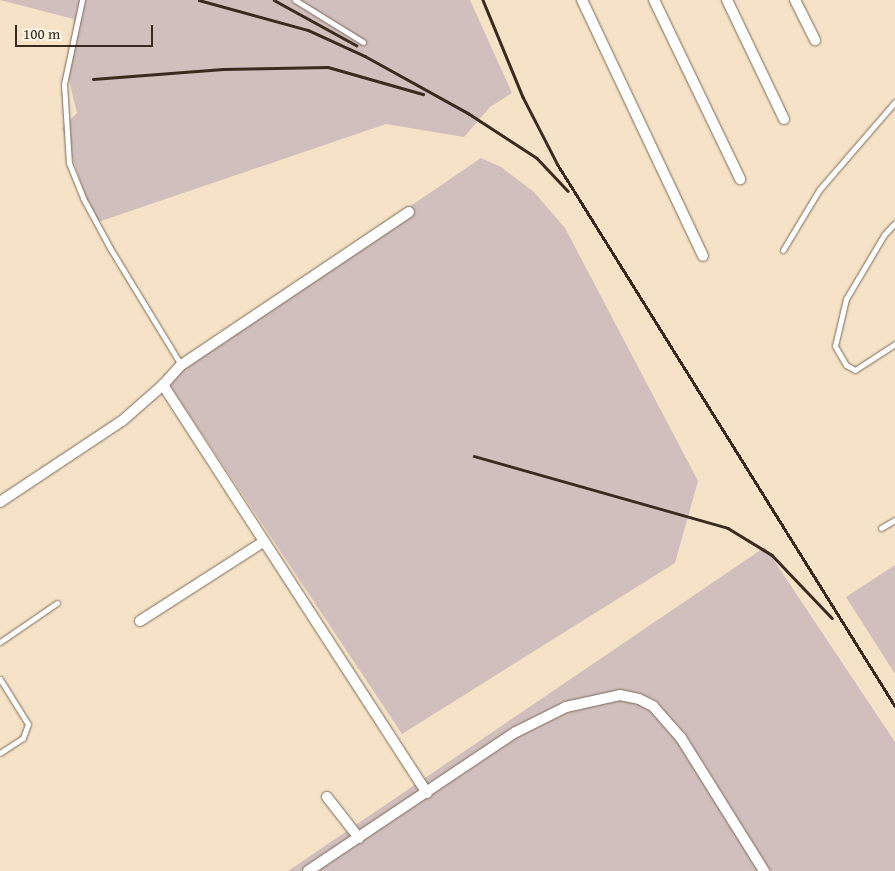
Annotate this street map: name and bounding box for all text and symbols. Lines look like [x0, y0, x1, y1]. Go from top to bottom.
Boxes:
scale bar [18, 15, 155, 47]
text: 100 m [23, 23, 60, 44]

